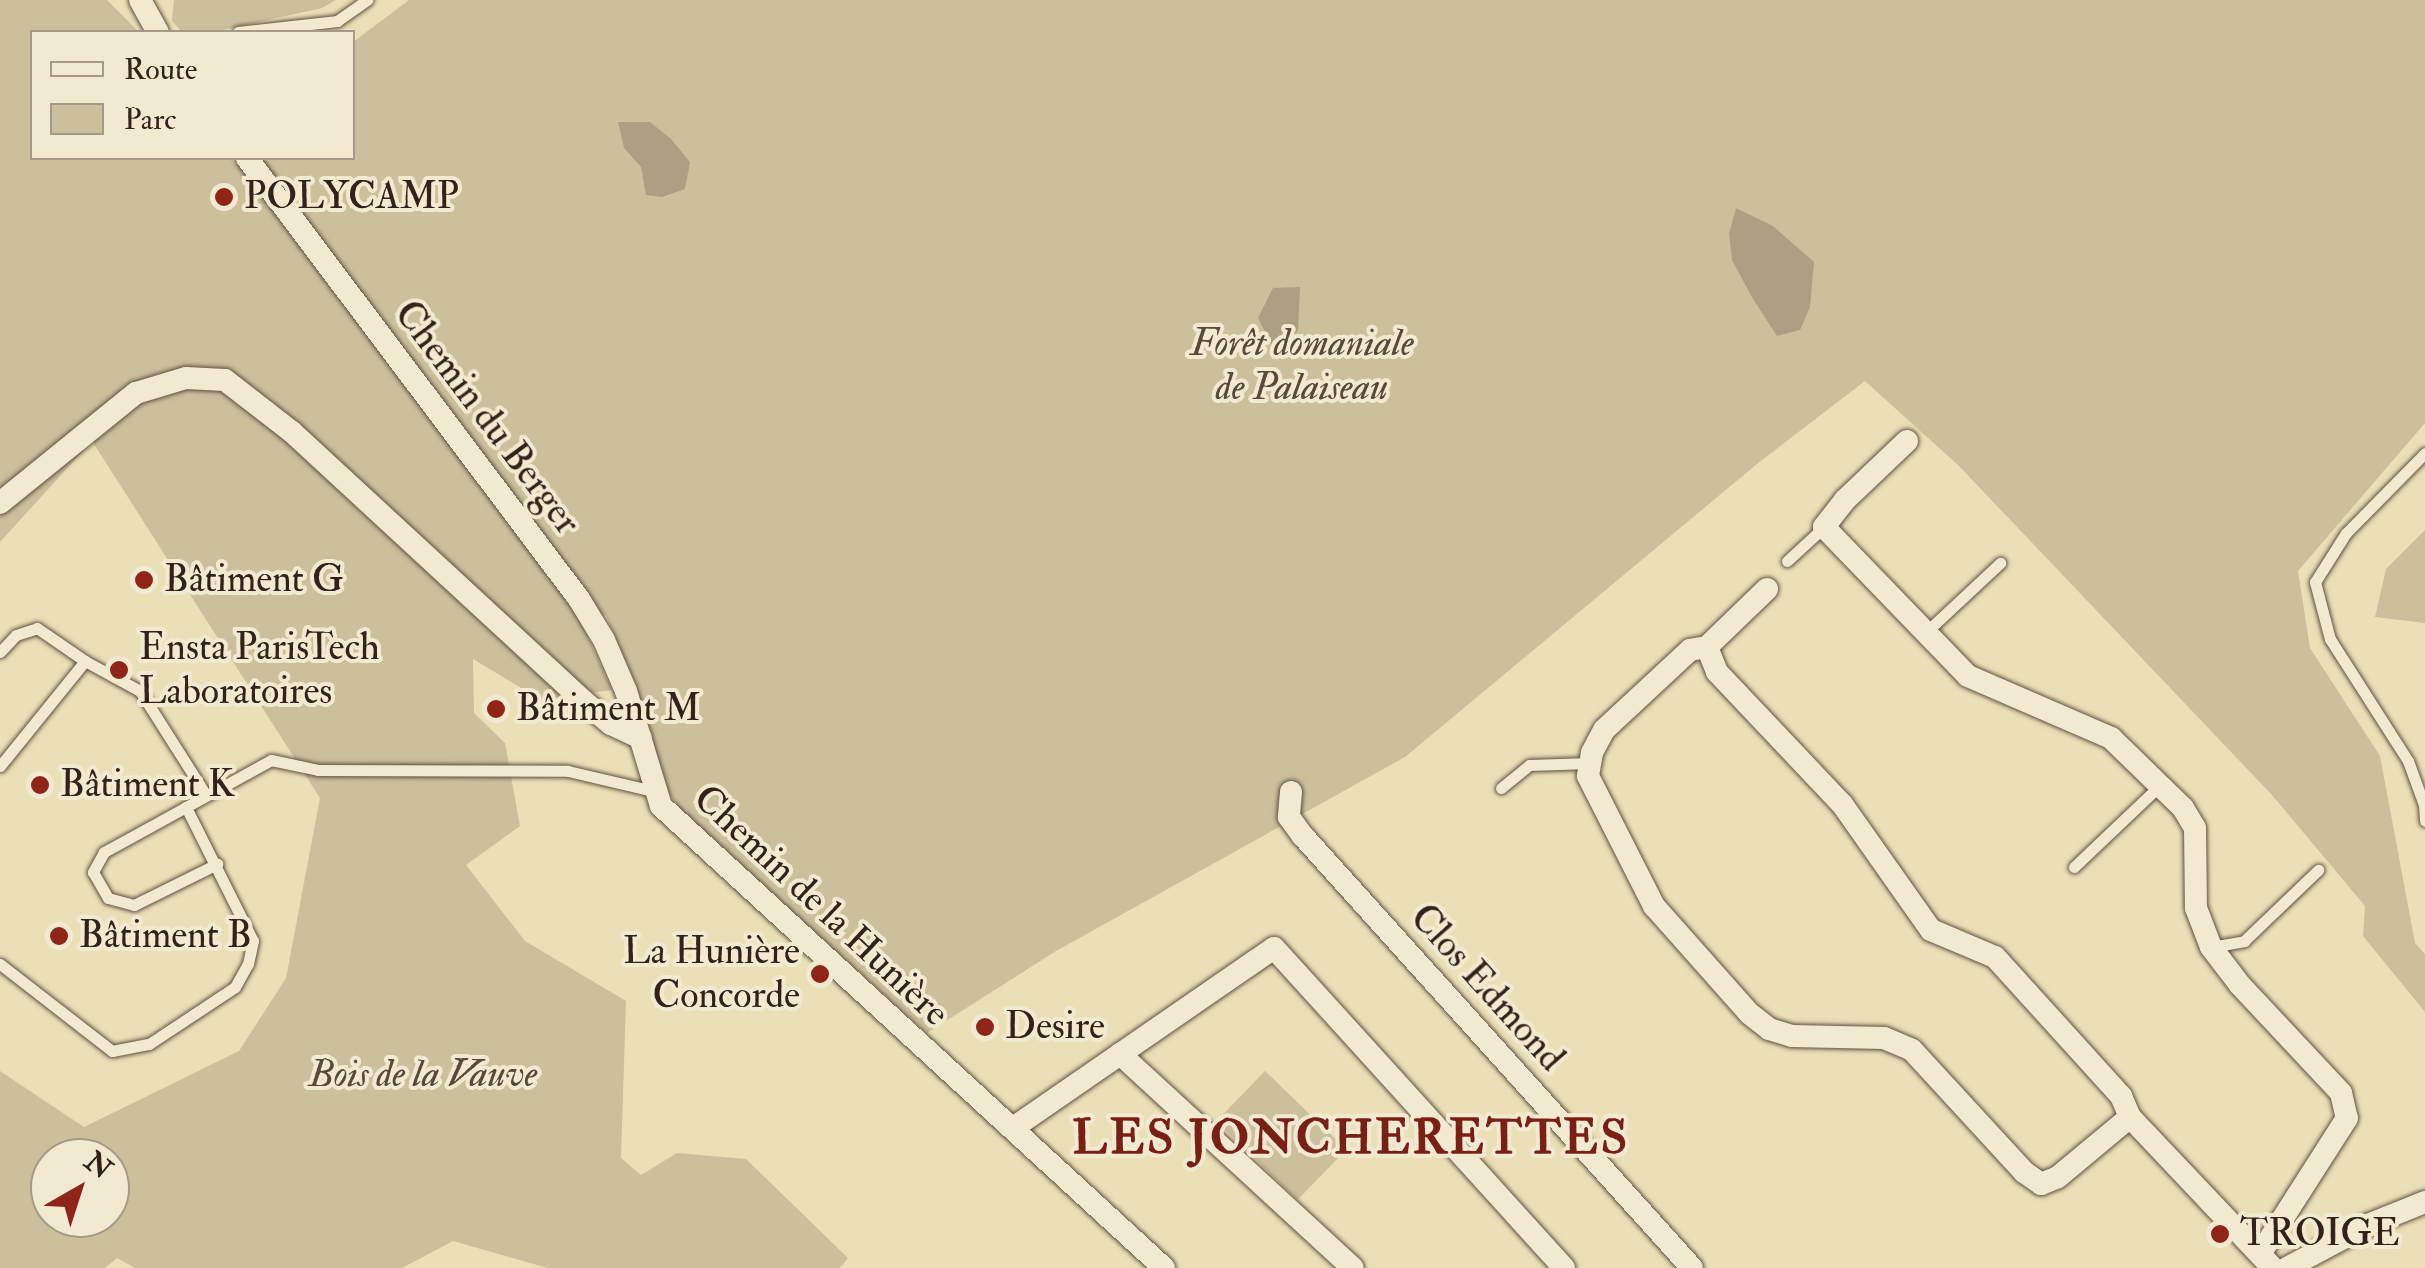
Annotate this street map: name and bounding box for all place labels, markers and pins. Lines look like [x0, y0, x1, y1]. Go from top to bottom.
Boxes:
place label: POLYCAMP [244, 174, 459, 220]
marker: POLYCAMP [213, 186, 235, 208]
place label: Bâtiment G [164, 557, 344, 603]
marker: Bâtiment G [133, 569, 155, 591]
place label: Ensta ParisTech Laboratoires [139, 625, 380, 714]
marker: Ensta ParisTech Laboratoires [108, 659, 130, 681]
place label: Bâtiment M [516, 686, 701, 732]
marker: Bâtiment M [485, 698, 507, 720]
place label: Bâtiment K [60, 762, 234, 808]
marker: Bâtiment K [29, 774, 51, 796]
place label: Bâtiment B [79, 913, 252, 959]
marker: Bâtiment B [48, 925, 70, 947]
place label: La Hunière Concorde [623, 929, 800, 1018]
marker: La Hunière Concorde [809, 963, 831, 985]
place label: Desire [1005, 1004, 1105, 1050]
marker: Desire [974, 1016, 996, 1038]
place label: TROIGE [2240, 1211, 2400, 1257]
marker: TROIGE [2209, 1223, 2231, 1245]

